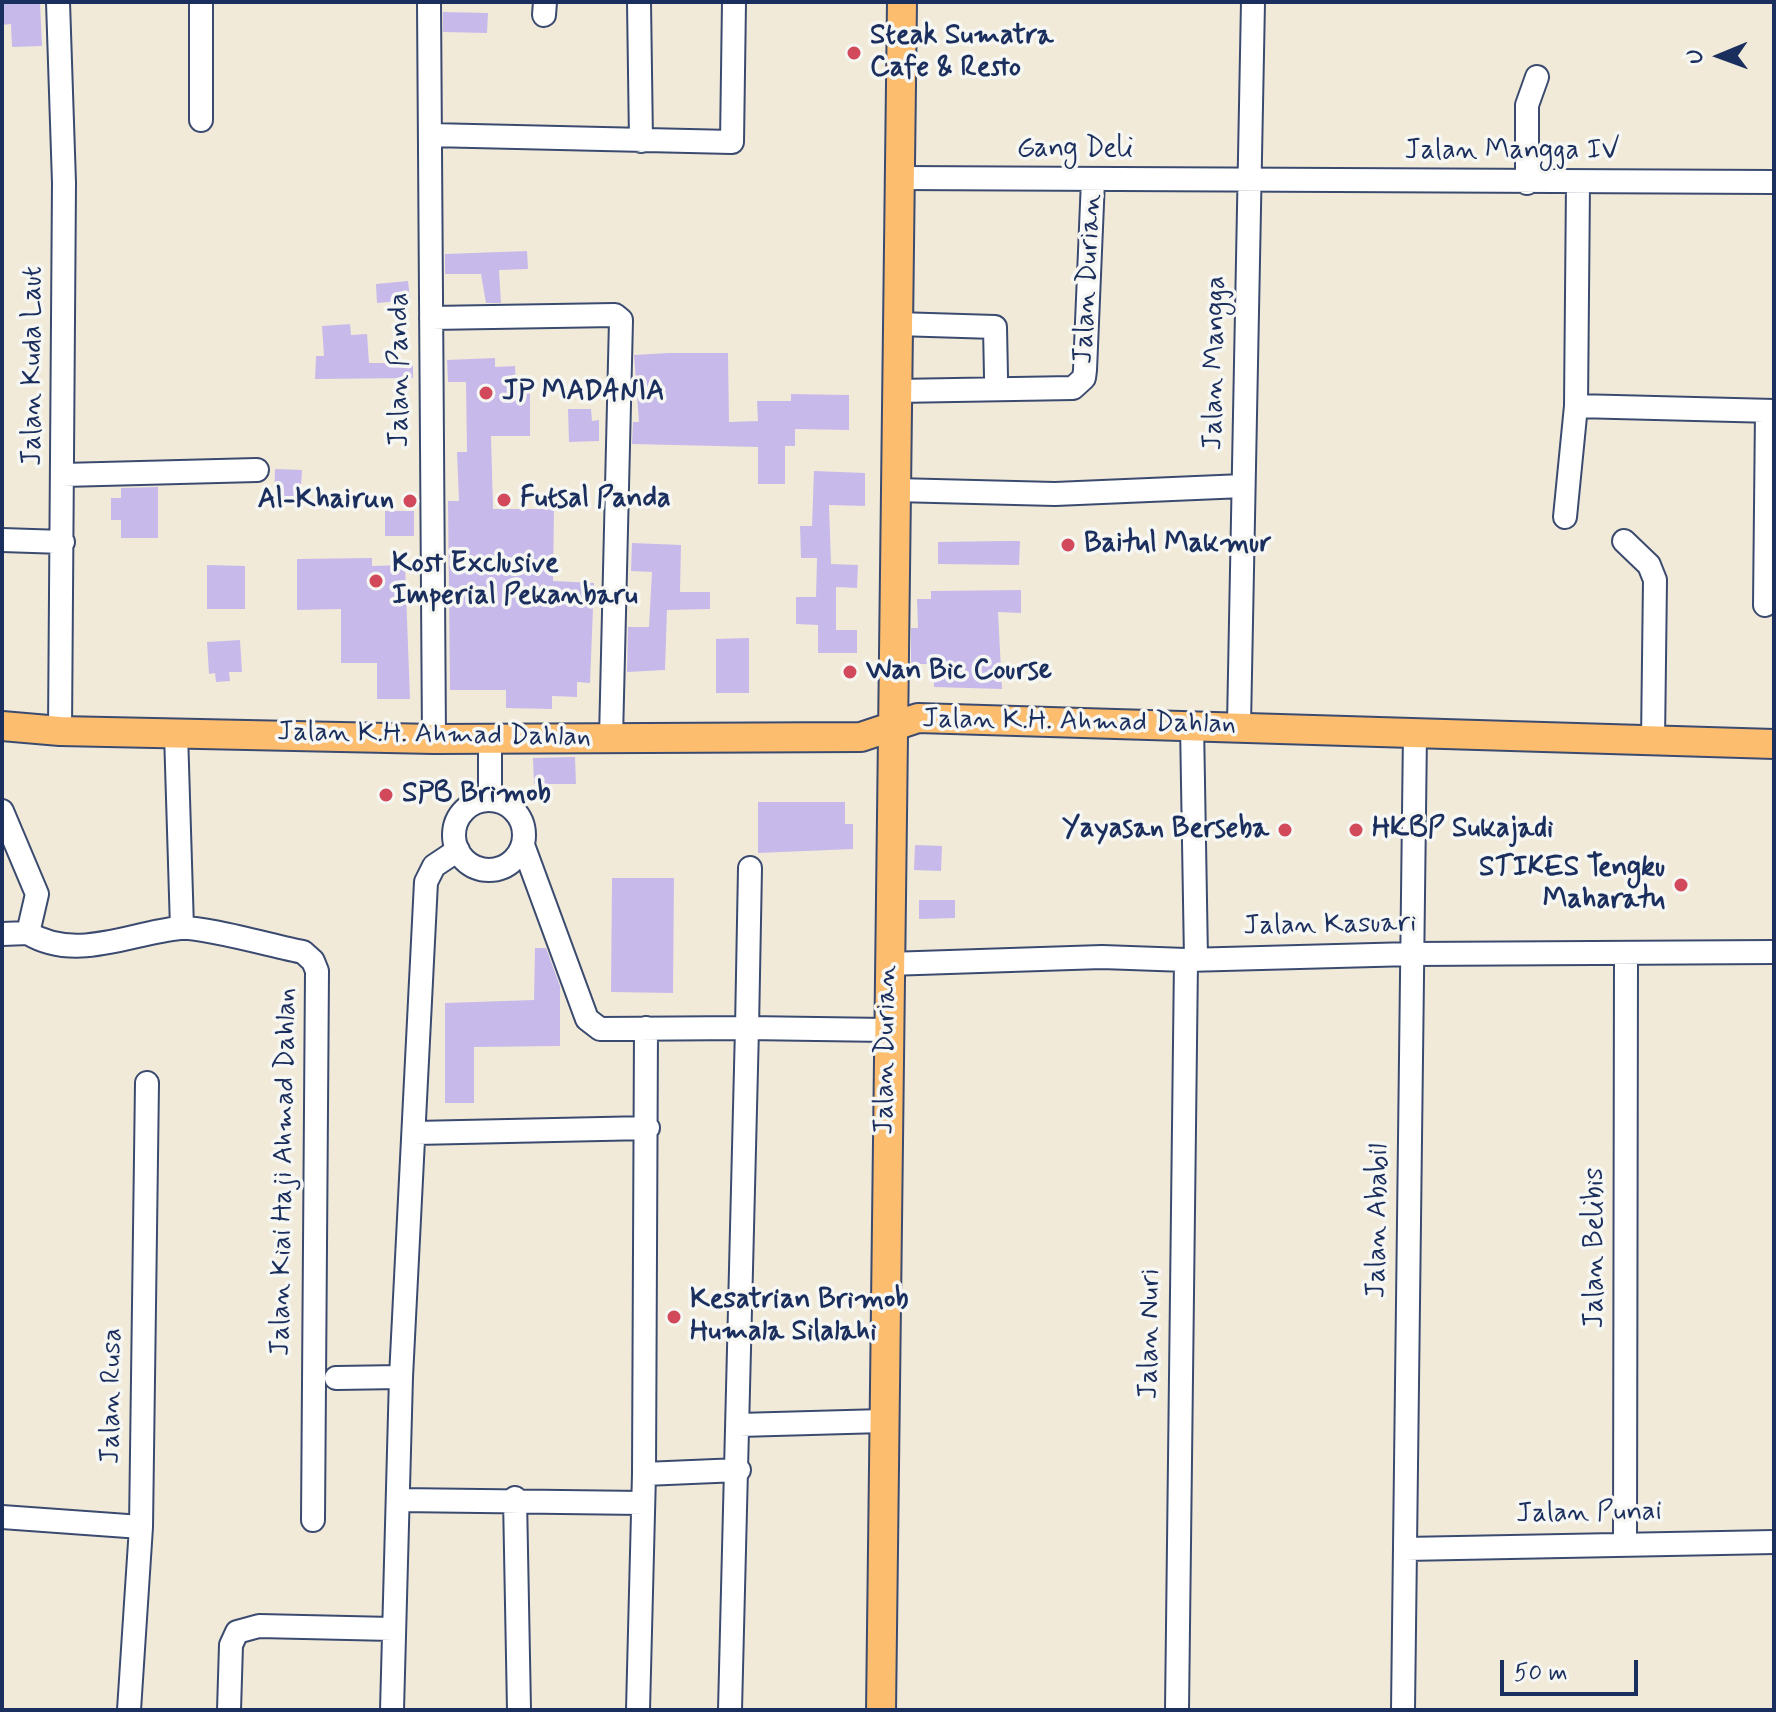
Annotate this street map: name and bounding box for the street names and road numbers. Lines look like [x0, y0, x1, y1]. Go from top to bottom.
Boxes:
street label: Gang Deli [1017, 133, 1133, 167]
street label: Jalan Mangga IV [1404, 135, 1620, 169]
street label: Jalan Durian [1068, 193, 1110, 365]
street label: Jalan Kuda Laut [17, 266, 51, 466]
street label: Jalan Mangga [1198, 275, 1234, 451]
street label: Jalan Panda [384, 293, 418, 447]
street label: Jalan K.H. Ahmad Dahlan [922, 703, 1236, 743]
street label: Jalan K.H. Ahmad Dahlan [277, 716, 591, 756]
street label: Jalan Kasuari [1243, 908, 1417, 944]
street label: Jalan Durian [869, 965, 905, 1135]
street label: Jalan Kiai Haji Ahmad Dahlan [265, 988, 305, 1356]
street label: Jalan Ababil [1361, 1143, 1397, 1299]
street label: Jalan Belibis [1579, 1168, 1613, 1328]
street label: Jalan Nuri [1133, 1268, 1169, 1400]
street label: Jalan Rusa [95, 1328, 131, 1464]
street label: Jalan Punai [1516, 1496, 1662, 1532]

